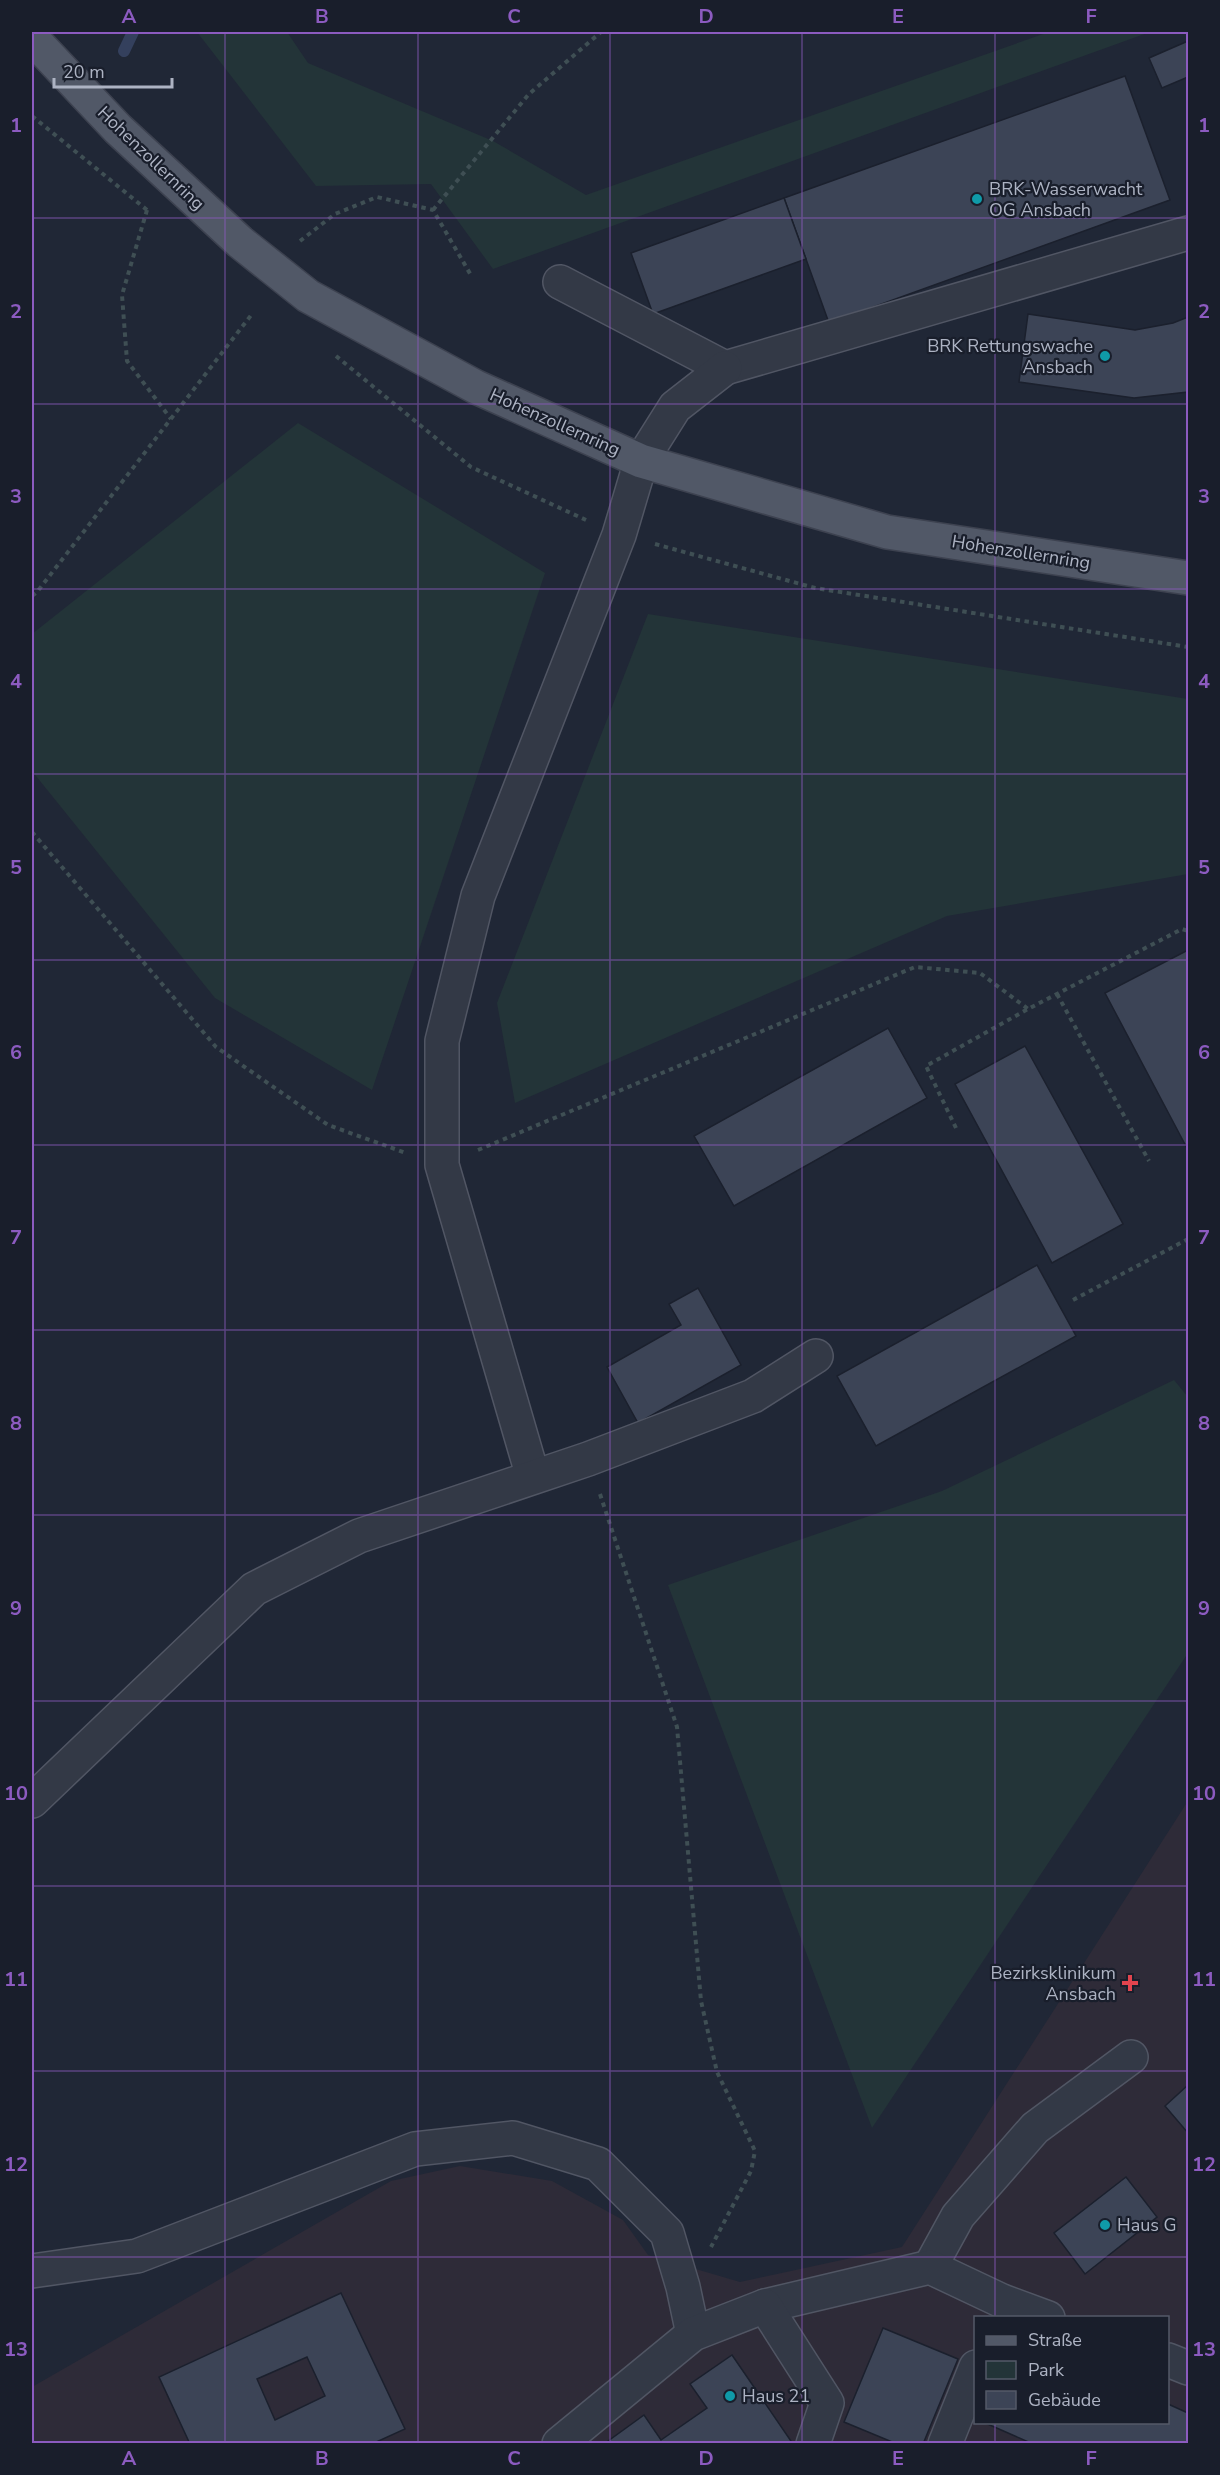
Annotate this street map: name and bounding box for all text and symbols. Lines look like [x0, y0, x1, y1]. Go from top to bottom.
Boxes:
text: A [122, 3, 137, 30]
text: B [315, 3, 329, 30]
text: C [507, 3, 521, 30]
text: D [698, 3, 714, 30]
text: E [892, 3, 904, 30]
text: F [1085, 3, 1097, 30]
scale bar [54, 51, 172, 89]
text: 20 m [63, 60, 105, 84]
street label: Hohenzollernring [92, 101, 210, 215]
text: 1 [10, 112, 22, 139]
text: 1 [1198, 112, 1210, 139]
place label: BRK-Wasserwacht OG Ansbach [989, 177, 1143, 222]
marker: BRK-Wasserwacht OG Ansbach [970, 192, 984, 206]
text: 2 [10, 298, 22, 325]
text: 2 [1198, 298, 1210, 325]
place label: BRK Rettungswache Ansbach [927, 334, 1093, 379]
marker: BRK Rettungswache Ansbach [1098, 349, 1112, 363]
street label: Hohenzollernring [486, 383, 624, 461]
text: 3 [10, 483, 22, 510]
text: 3 [1198, 483, 1210, 510]
street label: Hohenzollernring [950, 529, 1092, 575]
text: 4 [10, 668, 22, 695]
text: 4 [1198, 668, 1210, 695]
text: 5 [10, 854, 22, 881]
text: 5 [1198, 854, 1210, 881]
text: 6 [10, 1039, 22, 1066]
text: 6 [1198, 1039, 1210, 1066]
text: 7 [10, 1224, 22, 1251]
text: 7 [1198, 1224, 1210, 1251]
text: 8 [10, 1410, 22, 1437]
text: 8 [1198, 1410, 1210, 1437]
text: 9 [10, 1595, 22, 1622]
text: 9 [1198, 1595, 1210, 1622]
text: 10 [4, 1780, 28, 1807]
text: 10 [1192, 1780, 1216, 1807]
place label: Bezirksklinikum Ansbach [990, 1961, 1116, 2006]
text: 11 [4, 1966, 28, 1993]
text: 11 [1192, 1966, 1216, 1993]
marker: Bezirksklinikum Ansbach [1121, 1974, 1139, 1992]
text: 12 [4, 2151, 28, 2178]
text: 12 [1192, 2151, 1216, 2178]
place label: Haus G [1117, 2213, 1177, 2237]
marker: Haus G [1098, 2218, 1112, 2232]
legend [974, 2316, 1169, 2424]
text: Straße [1028, 2328, 1082, 2352]
text: 13 [4, 2336, 28, 2363]
text: 13 [1192, 2336, 1216, 2363]
text: Park [1028, 2358, 1065, 2382]
place label: Haus 21 [742, 2384, 810, 2408]
text: Gebäude [1028, 2388, 1101, 2412]
marker: Haus 21 [723, 2389, 737, 2403]
text: A [122, 2445, 137, 2472]
text: B [315, 2445, 329, 2472]
text: C [507, 2445, 521, 2472]
text: D [698, 2445, 714, 2472]
text: E [892, 2445, 904, 2472]
text: F [1085, 2445, 1097, 2472]

